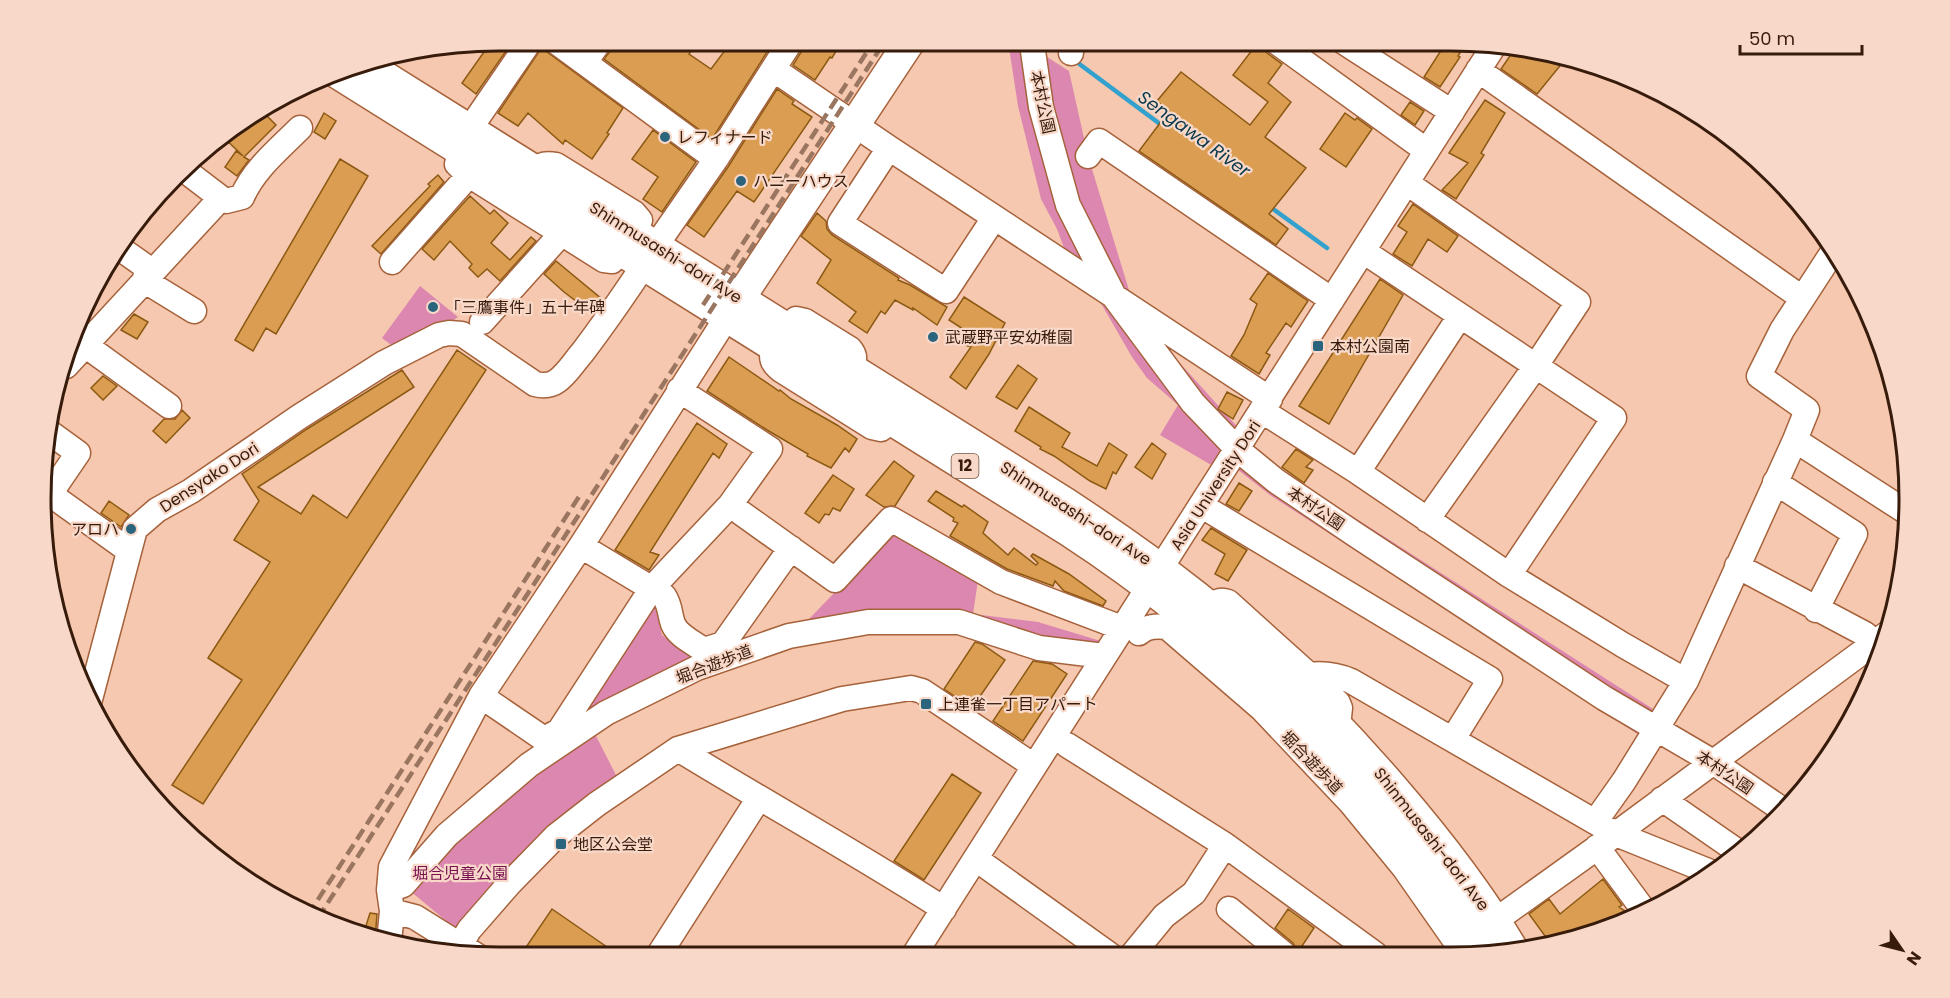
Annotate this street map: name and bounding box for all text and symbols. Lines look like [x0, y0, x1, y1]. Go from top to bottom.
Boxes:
scale bar [1740, 18, 1862, 56]
text: 50 m [1749, 26, 1795, 51]
street label: 本村公園 [1025, 68, 1060, 136]
water label: Sengawa River [1133, 84, 1257, 184]
place label: レフィナード [677, 126, 773, 149]
marker: レフィナード [658, 130, 672, 144]
place label: ハニーハウス [753, 170, 849, 193]
marker: ハニーハウス [734, 174, 748, 188]
street label: Shinmusashi-dori Ave [585, 196, 747, 309]
place label: 「三鷹事件」五十年碑 [445, 296, 605, 319]
marker: 「三鷹事件」五十年碑 [426, 300, 440, 314]
place label: 武蔵野平安幼稚園 [945, 326, 1073, 349]
marker: 武蔵野平安幼稚園 [926, 330, 940, 344]
place label: 本村公園南 [1330, 335, 1410, 358]
marker: 本村公園南 [1311, 339, 1325, 353]
street label: Asia University Dori [1165, 416, 1266, 555]
street label: Densyako Dori [155, 437, 263, 518]
road number: 12 [952, 454, 978, 478]
street label: Shinmusashi-dori Ave [996, 456, 1156, 571]
street label: 本村公園 [1283, 481, 1349, 536]
place label: アロハ [71, 518, 119, 541]
marker: アロハ [124, 522, 138, 536]
street label: 堀合遊歩道 [673, 639, 756, 690]
place label: 上連雀一丁目アパート [938, 693, 1098, 716]
marker: 上連雀一丁目アパート [919, 697, 933, 711]
street label: 堀合遊歩道 [1276, 726, 1348, 799]
street label: 本村公園 [1692, 745, 1758, 800]
street label: Shinmusashi-dori Ave [1368, 763, 1495, 916]
place label: 地区公会堂 [573, 833, 653, 856]
marker: 地区公会堂 [554, 837, 568, 851]
park label: 堀合児童公園 [412, 862, 508, 885]
north arrow [1872, 920, 1932, 980]
text: N [1901, 947, 1927, 970]

